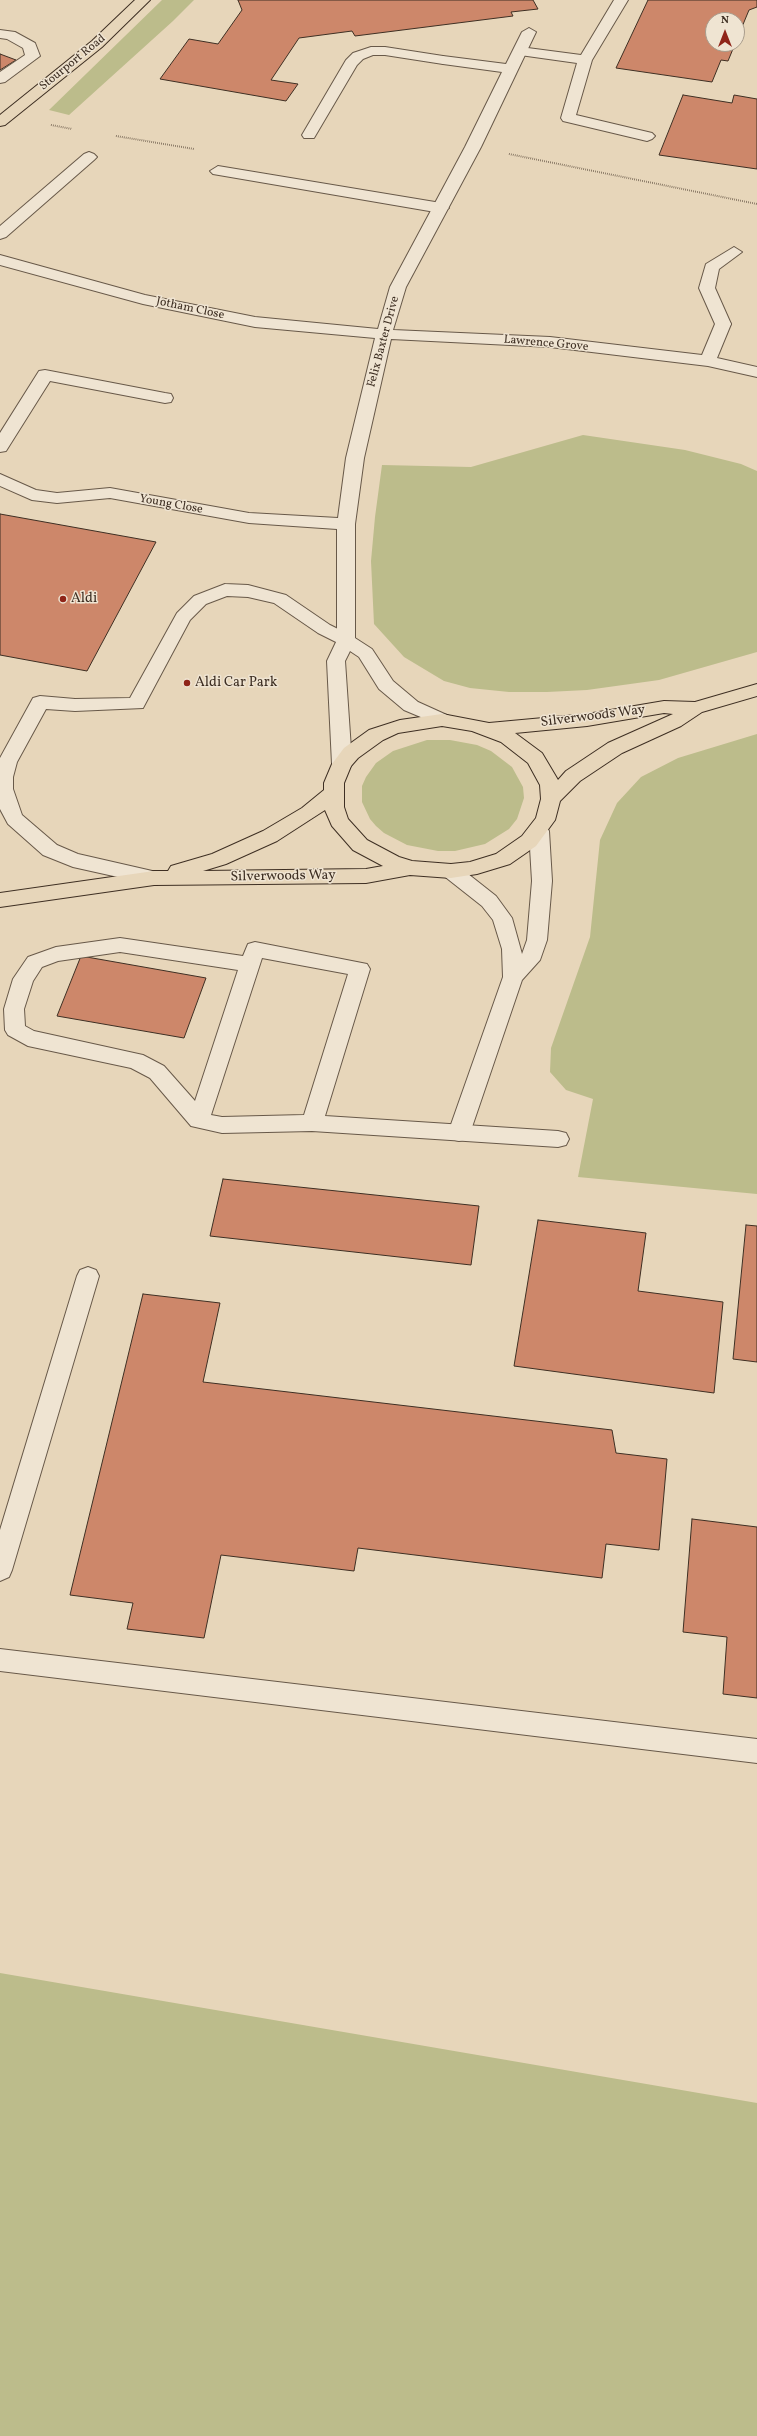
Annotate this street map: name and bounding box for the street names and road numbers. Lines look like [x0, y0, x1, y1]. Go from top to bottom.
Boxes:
street label: Stourport Road [37, 32, 109, 94]
street label: Jotham Close [155, 295, 225, 323]
street label: Felix Baxter Drive [365, 295, 403, 389]
street label: Lawrence Grove [503, 333, 589, 355]
street label: Young Close [138, 492, 204, 518]
street label: Silverwoods Way [540, 702, 646, 732]
street label: Silverwoods Way [230, 868, 336, 886]

